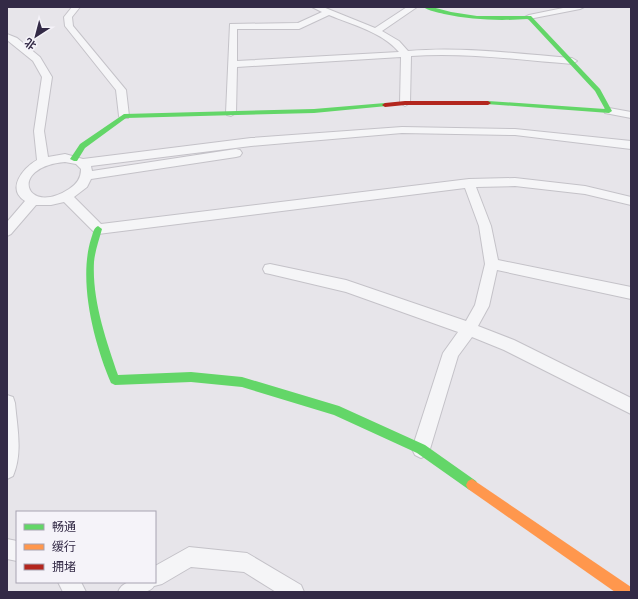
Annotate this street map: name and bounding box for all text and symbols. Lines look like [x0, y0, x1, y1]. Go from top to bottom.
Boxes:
north arrow [16, 16, 56, 56]
text: 北 [22, 35, 39, 52]
legend [16, 511, 156, 583]
text: 畅通 [52, 520, 76, 534]
text: 缓行 [52, 540, 76, 554]
text: 拥堵 [52, 560, 76, 574]

